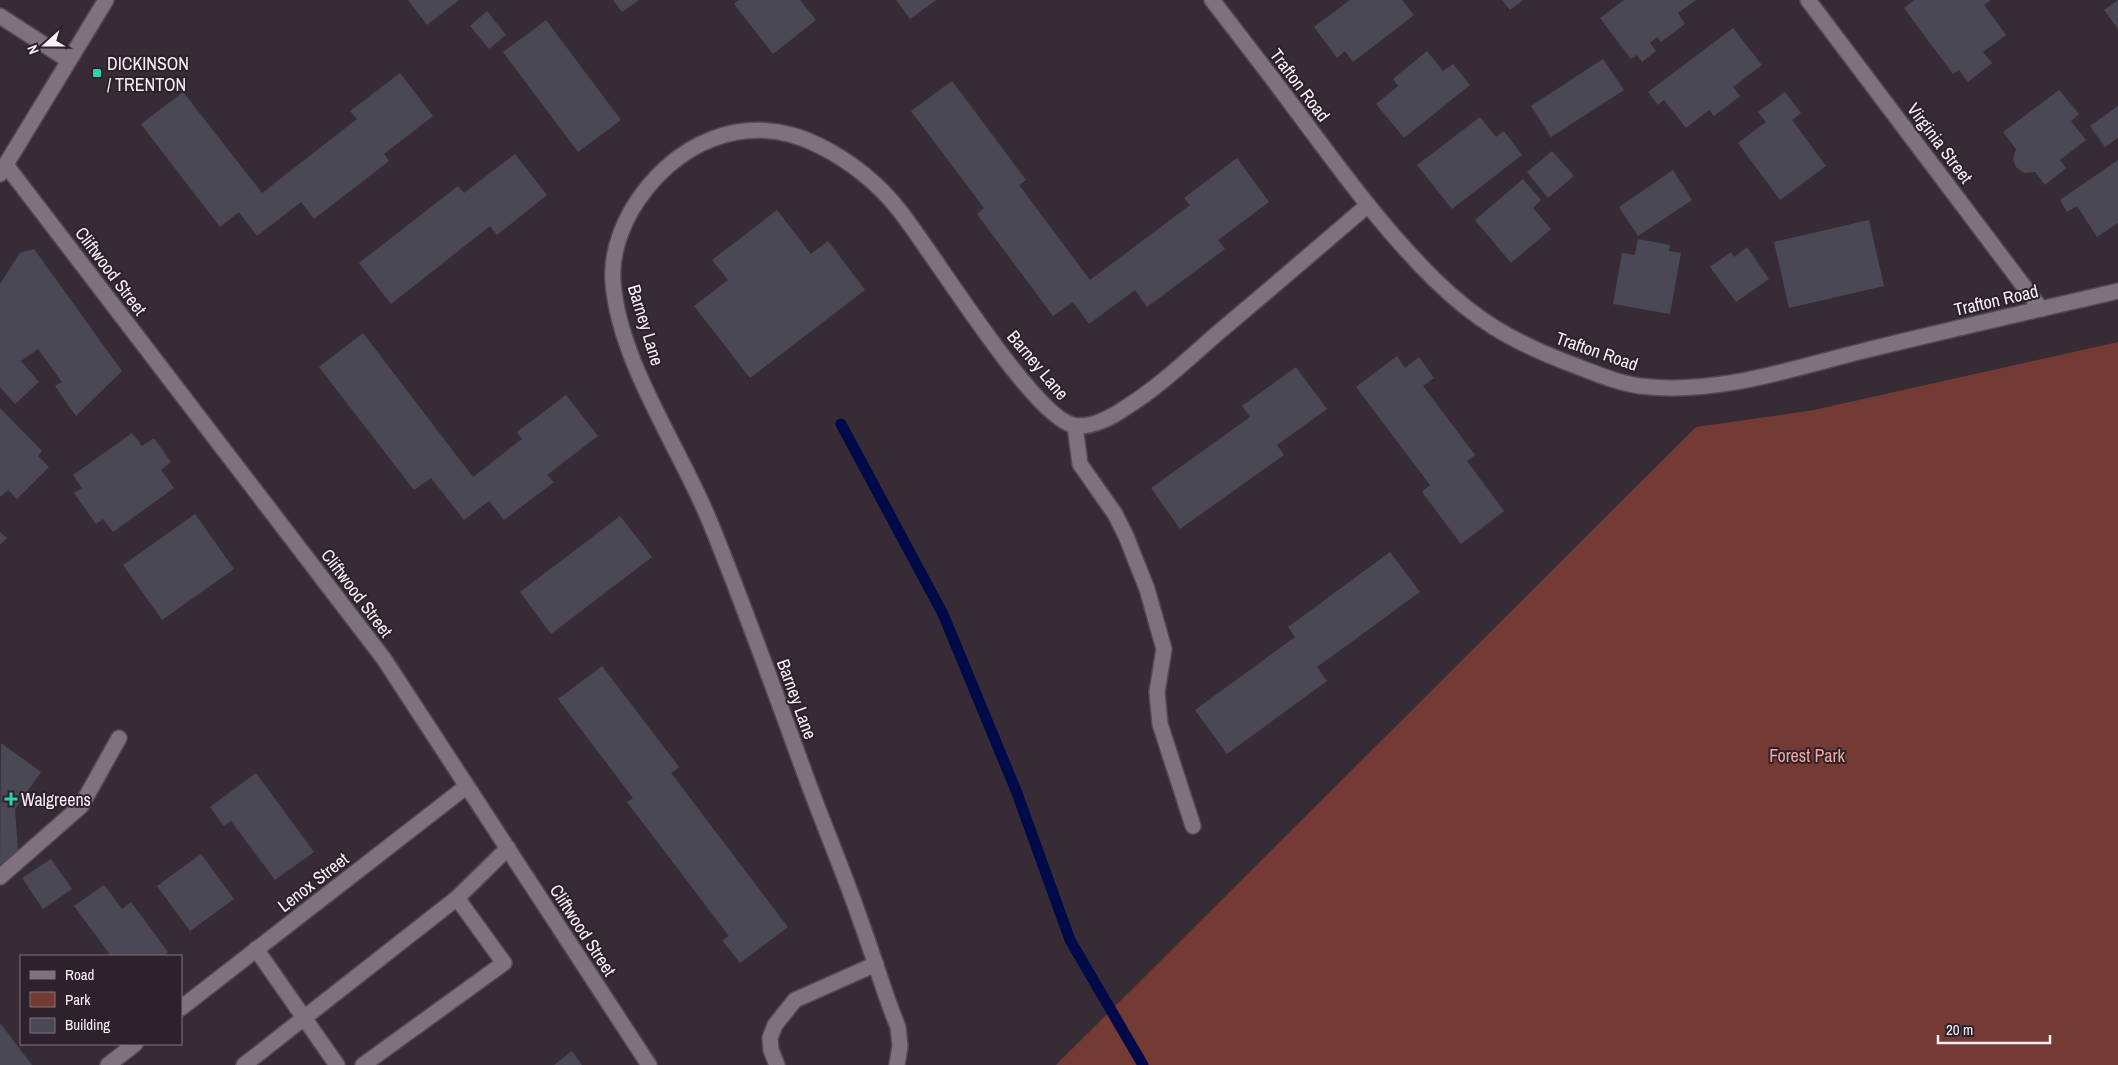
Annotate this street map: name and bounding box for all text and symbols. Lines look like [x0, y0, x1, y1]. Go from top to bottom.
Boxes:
north arrow [20, 20, 70, 70]
text: N [23, 43, 43, 57]
street label: Trafton Road [1264, 43, 1336, 127]
place label: DICKINSON / TRENTON [107, 51, 189, 97]
marker: DICKINSON / TRENTON [91, 67, 103, 79]
street label: Virginia Street [1901, 98, 1979, 188]
street label: Cliftwood Street [69, 222, 153, 320]
street label: Trafton Road [1951, 278, 2041, 322]
street label: Barney Lane [622, 281, 670, 369]
street label: Barney Lane [1002, 325, 1074, 405]
street label: Trafton Road [1552, 325, 1642, 377]
street label: Cliftwood Street [315, 544, 399, 642]
street label: Barney Lane [771, 655, 823, 743]
park label: Forest Park [1769, 743, 1845, 768]
place label: Walgreens [21, 787, 91, 812]
marker: Walgreens [5, 793, 17, 805]
street label: Lenox Street [272, 846, 354, 918]
street label: Cliftwood Street [544, 879, 622, 981]
legend [20, 955, 182, 1045]
text: Road [65, 964, 94, 985]
text: Park [65, 989, 91, 1010]
scale bar [1938, 1012, 2050, 1044]
text: Building [65, 1014, 110, 1035]
text: 20 m [1946, 1019, 1973, 1040]

